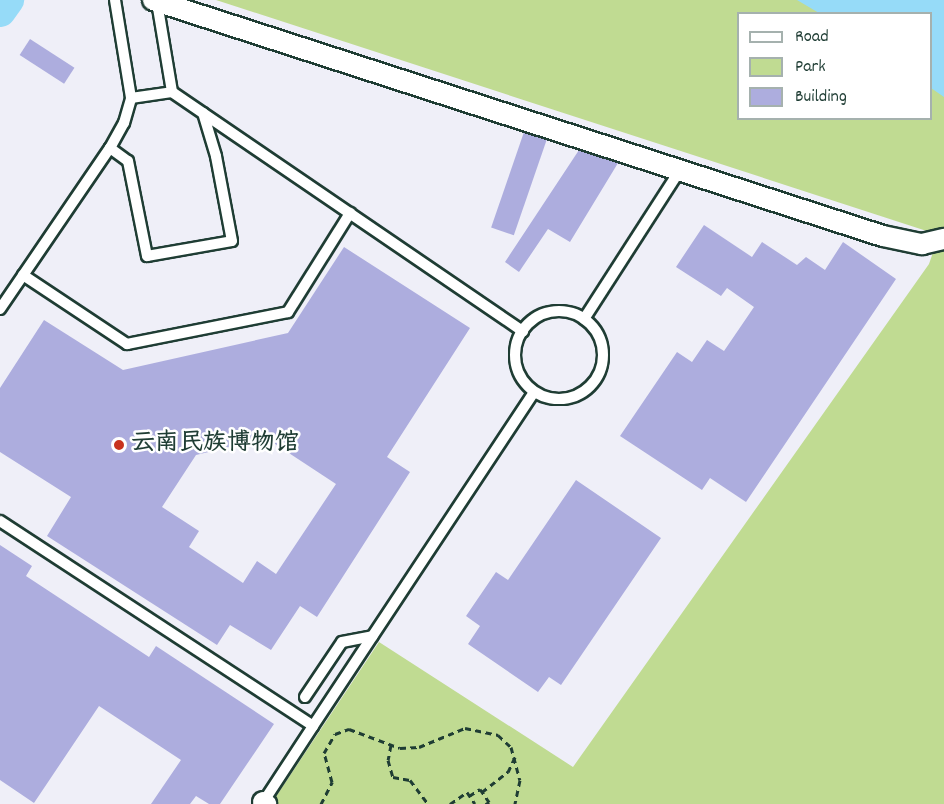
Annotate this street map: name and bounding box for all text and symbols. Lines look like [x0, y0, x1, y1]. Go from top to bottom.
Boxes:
legend [737, 12, 932, 120]
text: Road [795, 25, 829, 50]
text: Park [795, 55, 826, 80]
text: Building [795, 85, 847, 110]
place label: 云南民族博物馆 [131, 431, 299, 459]
marker: 云南民族博物馆 [112, 438, 126, 452]

